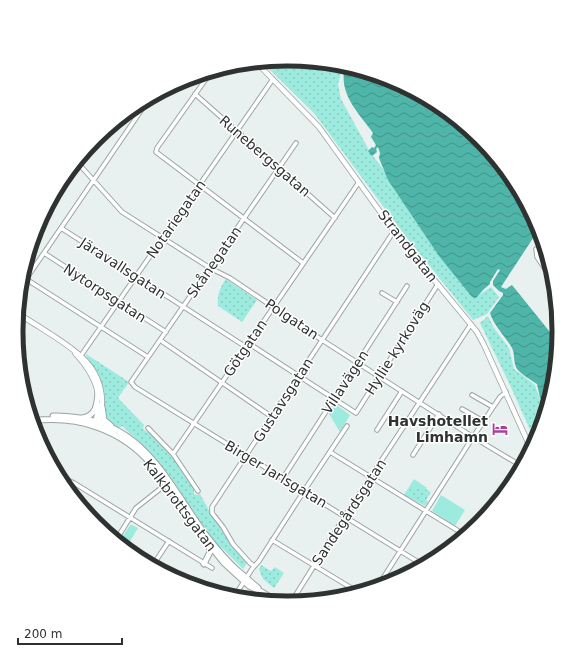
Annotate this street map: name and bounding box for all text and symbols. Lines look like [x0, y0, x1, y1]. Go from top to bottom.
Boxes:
street label: Runebergsgatan [216, 112, 314, 200]
street label: Notariegatan [143, 177, 209, 261]
street label: Strandgatan [375, 207, 441, 285]
street label: Skånegatan [184, 223, 244, 301]
street label: Järavallsgatan [76, 234, 169, 302]
street label: Nytorpsgatan [61, 260, 149, 326]
street label: Polgatan [262, 295, 322, 343]
street label: Hyllie kyrkoväg [362, 298, 432, 398]
street label: Götgatan [220, 316, 270, 380]
street label: Villavägen [318, 347, 372, 417]
street label: Gustavsgatan [250, 355, 316, 445]
place label: Havshotellet Limhamn [388, 413, 488, 445]
hotel icon: Havshotellet Limhamn [491, 420, 509, 438]
street label: Birger Jarlsgatan [222, 437, 330, 511]
street label: Kalkbrottsgatan [140, 456, 220, 554]
street label: Sandegårdsgatan [309, 456, 389, 568]
scale bar [18, 620, 122, 646]
text: 200 m [24, 627, 62, 641]

